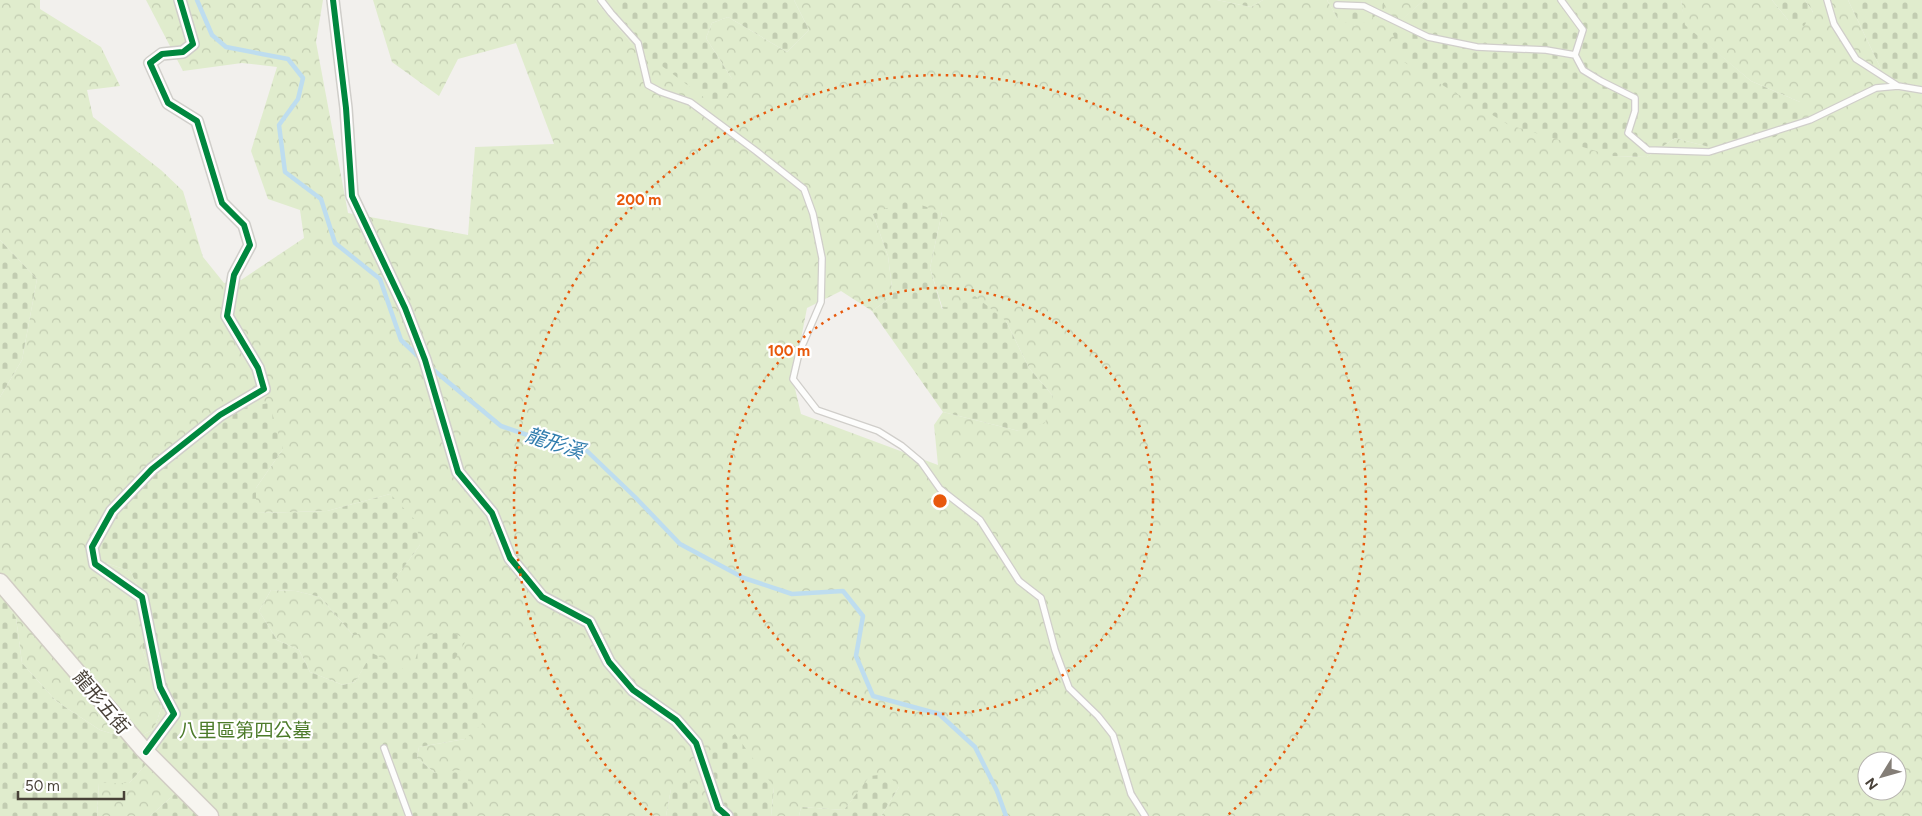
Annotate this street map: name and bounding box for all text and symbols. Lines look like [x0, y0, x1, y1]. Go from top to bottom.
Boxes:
text: 200 m [617, 191, 661, 209]
text: 100 m [768, 342, 810, 360]
water label: 龍形溪 [523, 422, 590, 465]
centre of rings [931, 492, 949, 510]
street label: 龍形五街 [68, 666, 135, 739]
park label: 八里區第四公墓 [178, 719, 312, 742]
north arrow [1857, 751, 1907, 801]
scale bar [18, 768, 124, 800]
text: N [1862, 774, 1882, 793]
text: 50 m [25, 777, 60, 795]

